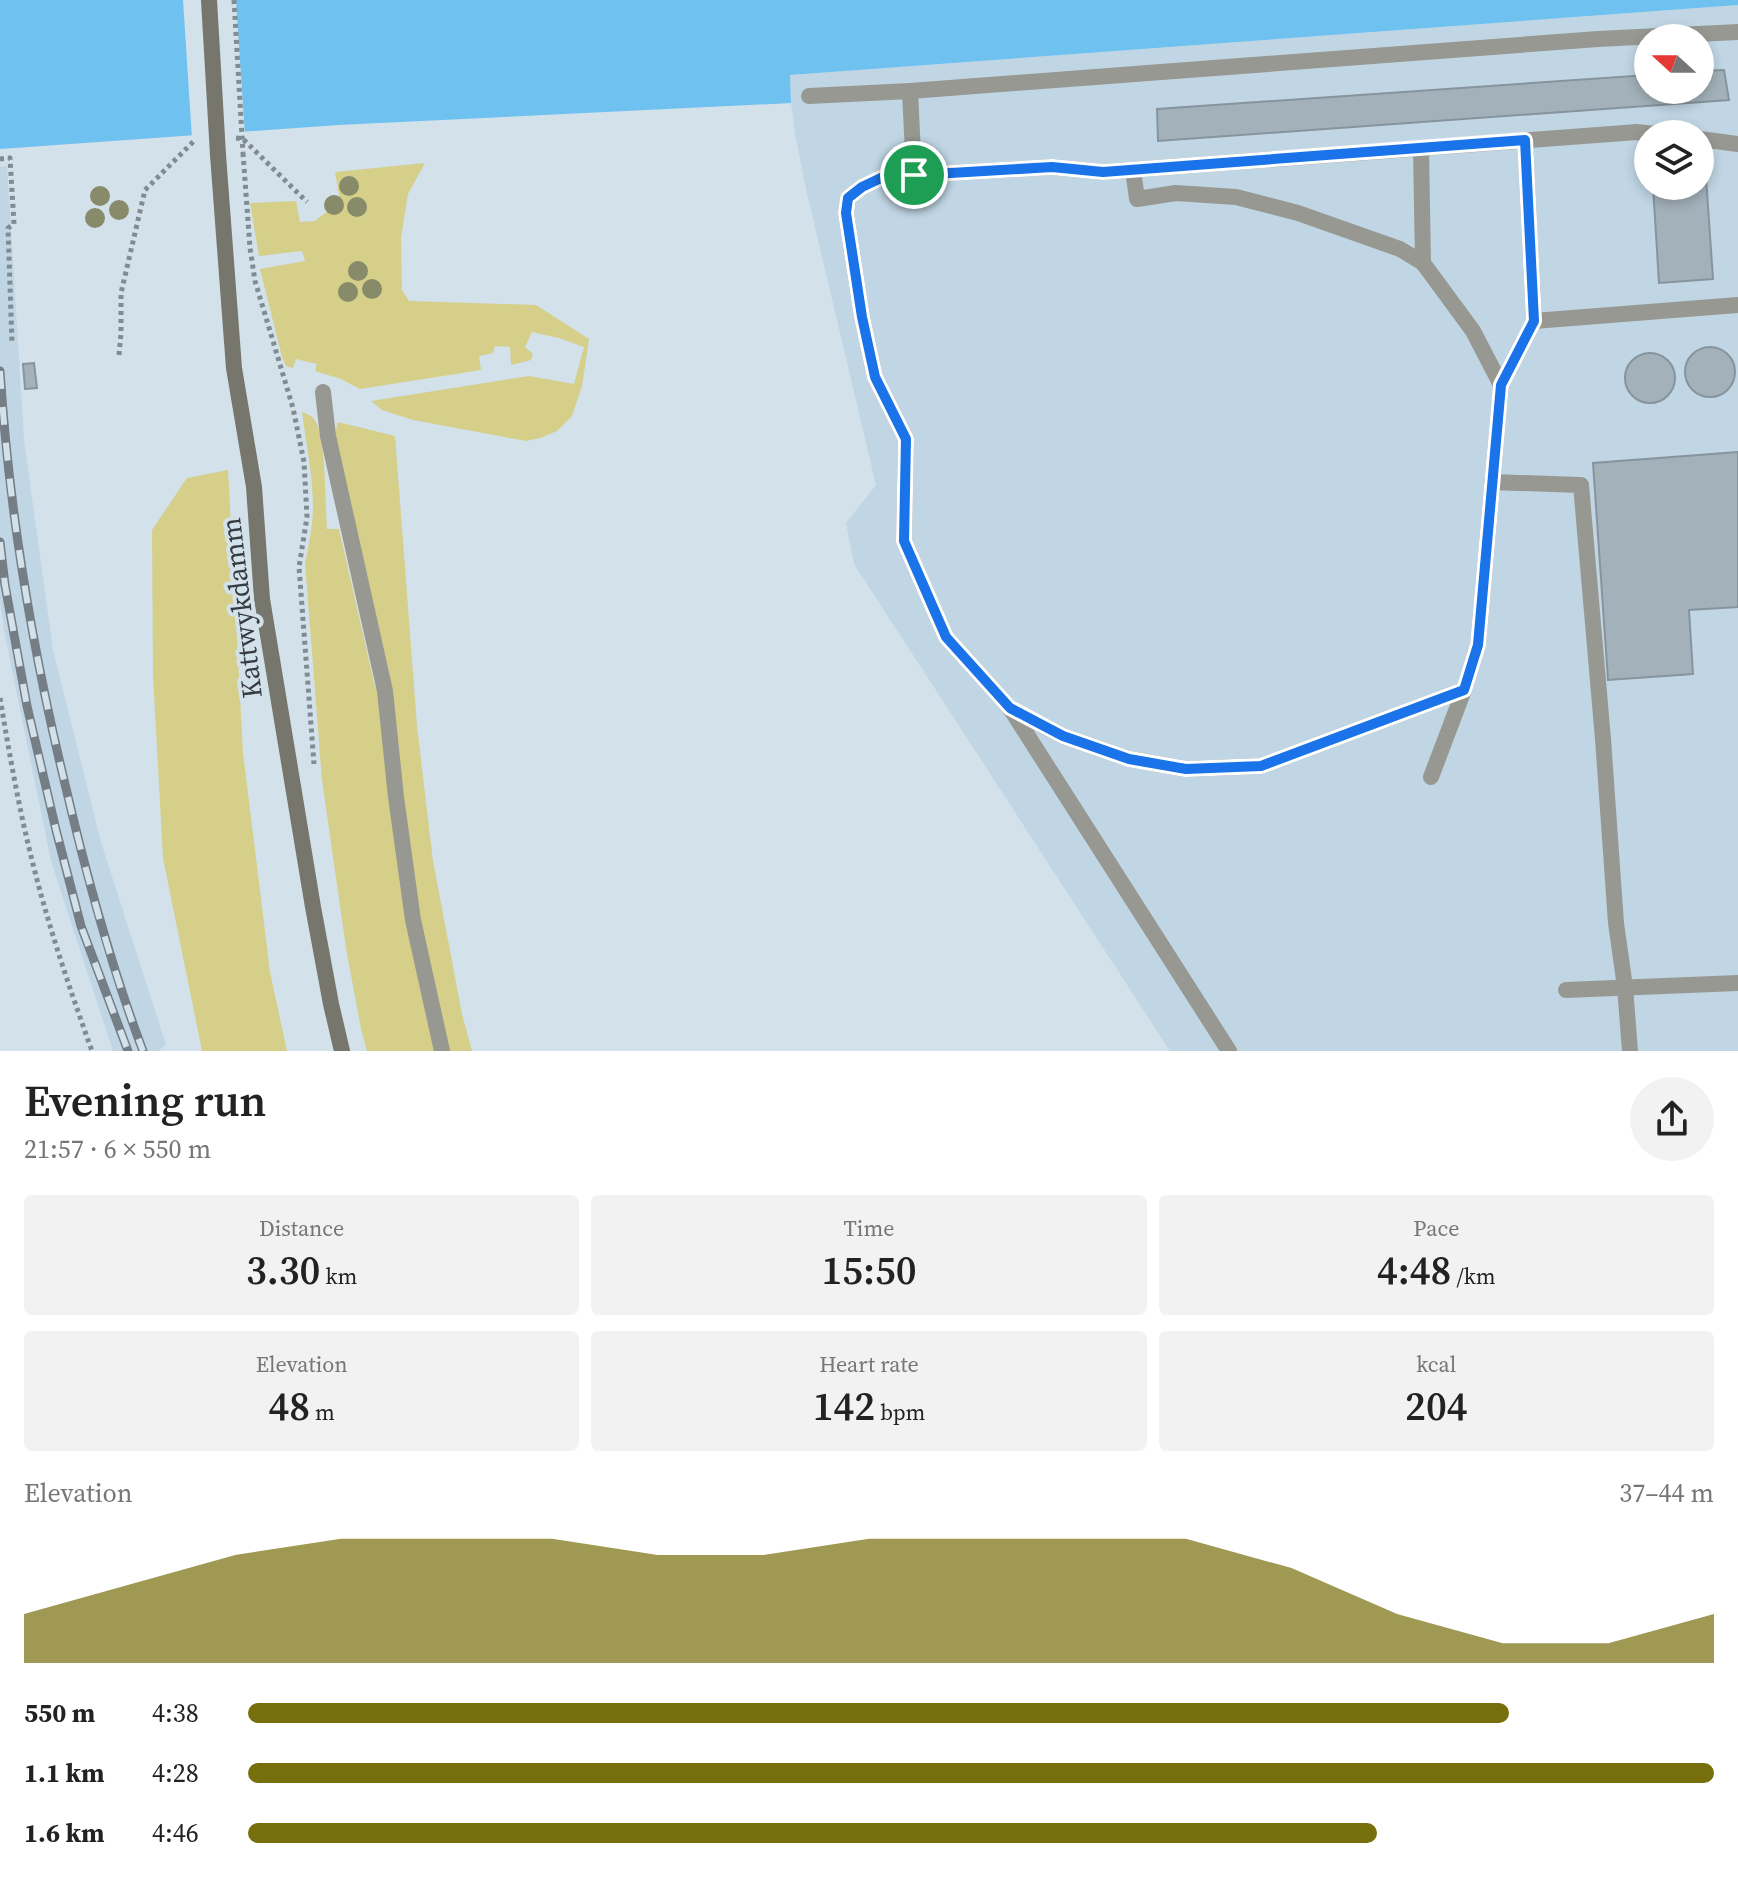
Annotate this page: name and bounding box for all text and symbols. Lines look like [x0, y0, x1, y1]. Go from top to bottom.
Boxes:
north arrow [1634, 24, 1714, 104]
map controls [1634, 24, 1714, 200]
button: layers [1634, 120, 1714, 200]
pin [880, 141, 948, 209]
icon: arrive [892, 153, 936, 197]
street label: Kattwykdamm [211, 515, 271, 701]
text: Evening run [24, 1070, 266, 1131]
button: share [1630, 1077, 1714, 1161]
text: 21:57 · 6 × 550 m [24, 1131, 211, 1167]
text: Distance [259, 1213, 344, 1243]
text: Time [844, 1213, 894, 1243]
text: Pace [1413, 1213, 1459, 1243]
text: 3.30 [246, 1243, 320, 1297]
text: 15:50 [821, 1243, 917, 1297]
text: 4:48 [1377, 1243, 1451, 1297]
text: km [320, 1261, 357, 1291]
text: /km [1451, 1261, 1496, 1291]
text: Elevation [256, 1349, 348, 1379]
text: Heart rate [819, 1349, 919, 1379]
text: kcal [1416, 1349, 1456, 1379]
text: 48 [268, 1379, 310, 1433]
text: 142 [813, 1379, 875, 1433]
text: 204 [1405, 1379, 1468, 1433]
text: m [310, 1397, 335, 1427]
text: bpm [875, 1397, 925, 1427]
text: Elevation [24, 1475, 133, 1511]
text: 37–44 m [1619, 1475, 1714, 1511]
text: 550 m [24, 1695, 95, 1731]
text: 4:38 [152, 1695, 199, 1731]
text: 1.1 km [24, 1755, 105, 1791]
text: 4:28 [152, 1755, 199, 1791]
text: 1.6 km [24, 1815, 105, 1851]
text: 4:46 [152, 1815, 199, 1851]

